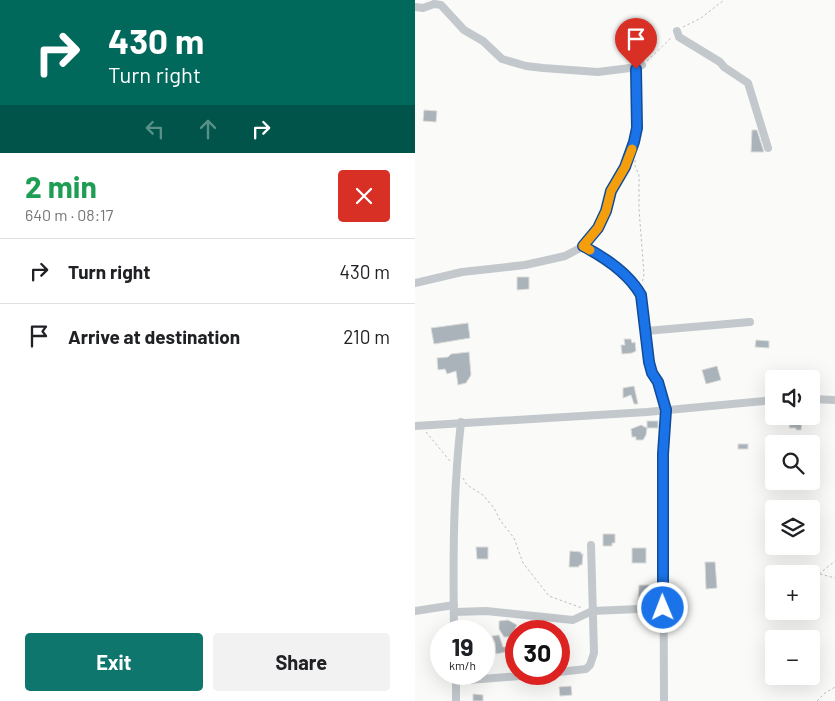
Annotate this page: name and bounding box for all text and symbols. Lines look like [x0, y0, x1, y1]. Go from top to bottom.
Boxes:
pin [615, 18, 657, 69]
text: 430 m [108, 19, 204, 61]
icon: right [25, 20, 90, 85]
icon: arrive [622, 25, 650, 53]
text: Turn right [108, 61, 201, 87]
icon: left [141, 115, 169, 143]
icon: ahead [194, 115, 222, 143]
icon: right [247, 115, 275, 143]
text: 2 min [25, 168, 97, 204]
button: close [338, 170, 390, 222]
text: 640 m · 08:17 [25, 205, 113, 224]
icon: right [25, 257, 53, 285]
text: Turn right [68, 260, 150, 283]
text: 430 m [339, 260, 390, 283]
icon: arrive [25, 322, 53, 350]
text: Arrive at destination [68, 325, 240, 348]
text: 210 m [343, 325, 390, 348]
map controls [765, 370, 820, 685]
button: sound [765, 370, 820, 425]
button: search [765, 435, 820, 490]
button: layers [765, 500, 820, 555]
button: + [765, 565, 820, 620]
position arrow [636, 581, 688, 633]
speed limit sign: 30 [505, 620, 570, 685]
button: − [765, 630, 820, 685]
text: 19 [451, 631, 474, 661]
button: Exit [25, 633, 203, 691]
button: Share [213, 633, 390, 691]
text: km/h [449, 658, 476, 672]

